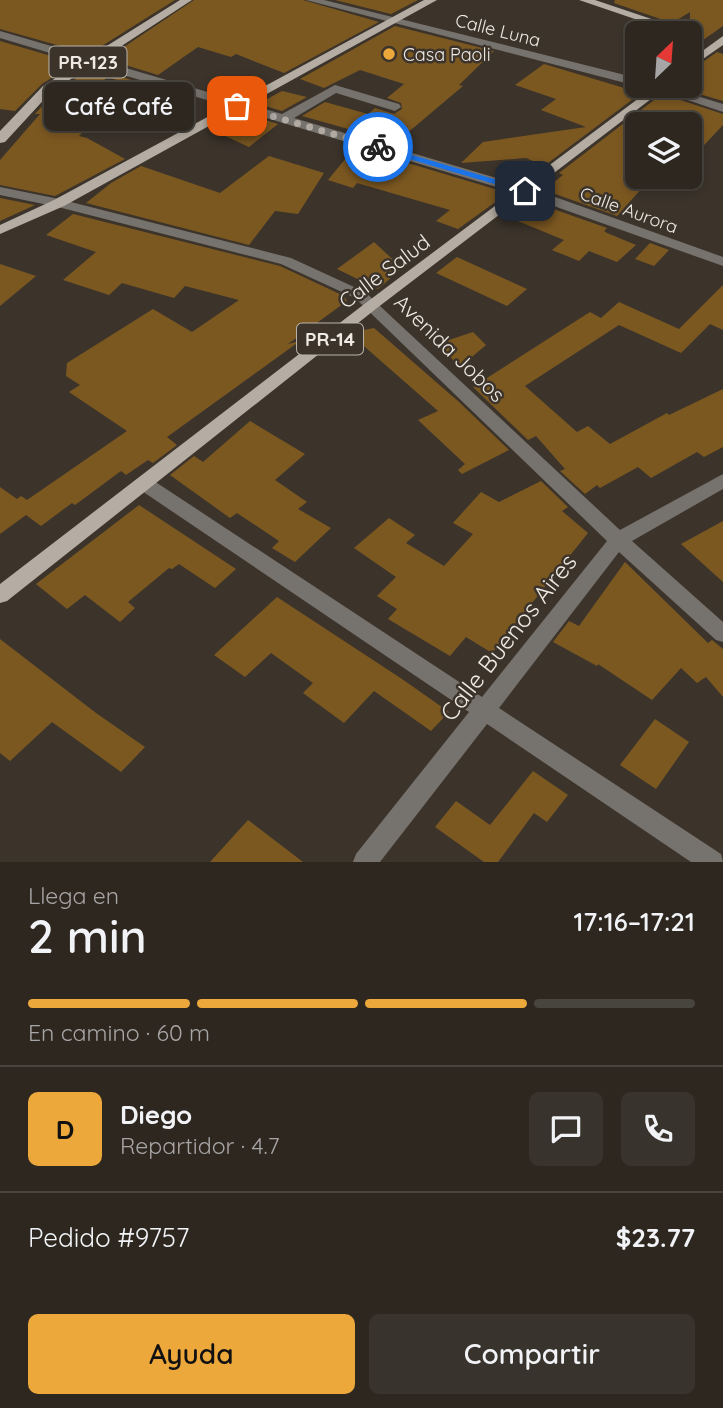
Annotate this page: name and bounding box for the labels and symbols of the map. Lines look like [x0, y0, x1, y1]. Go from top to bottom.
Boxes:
street label: Calle Luna [453, 8, 543, 52]
north arrow [625, 21, 702, 98]
place label: Casa Paoli [403, 43, 490, 66]
road number: PR-123 [50, 46, 126, 78]
marker: Casa Paoli [381, 46, 397, 62]
pin [207, 76, 267, 136]
callout: Café Café [44, 82, 195, 130]
courier [343, 112, 413, 182]
pin [495, 161, 555, 221]
street label: Calle Aurora [577, 182, 681, 238]
street label: Calle Salud [333, 228, 435, 314]
street label: Avenida Jobos [389, 289, 511, 407]
road number: PR-14 [297, 324, 363, 354]
street label: Calle Buenos Aires [433, 547, 583, 727]

